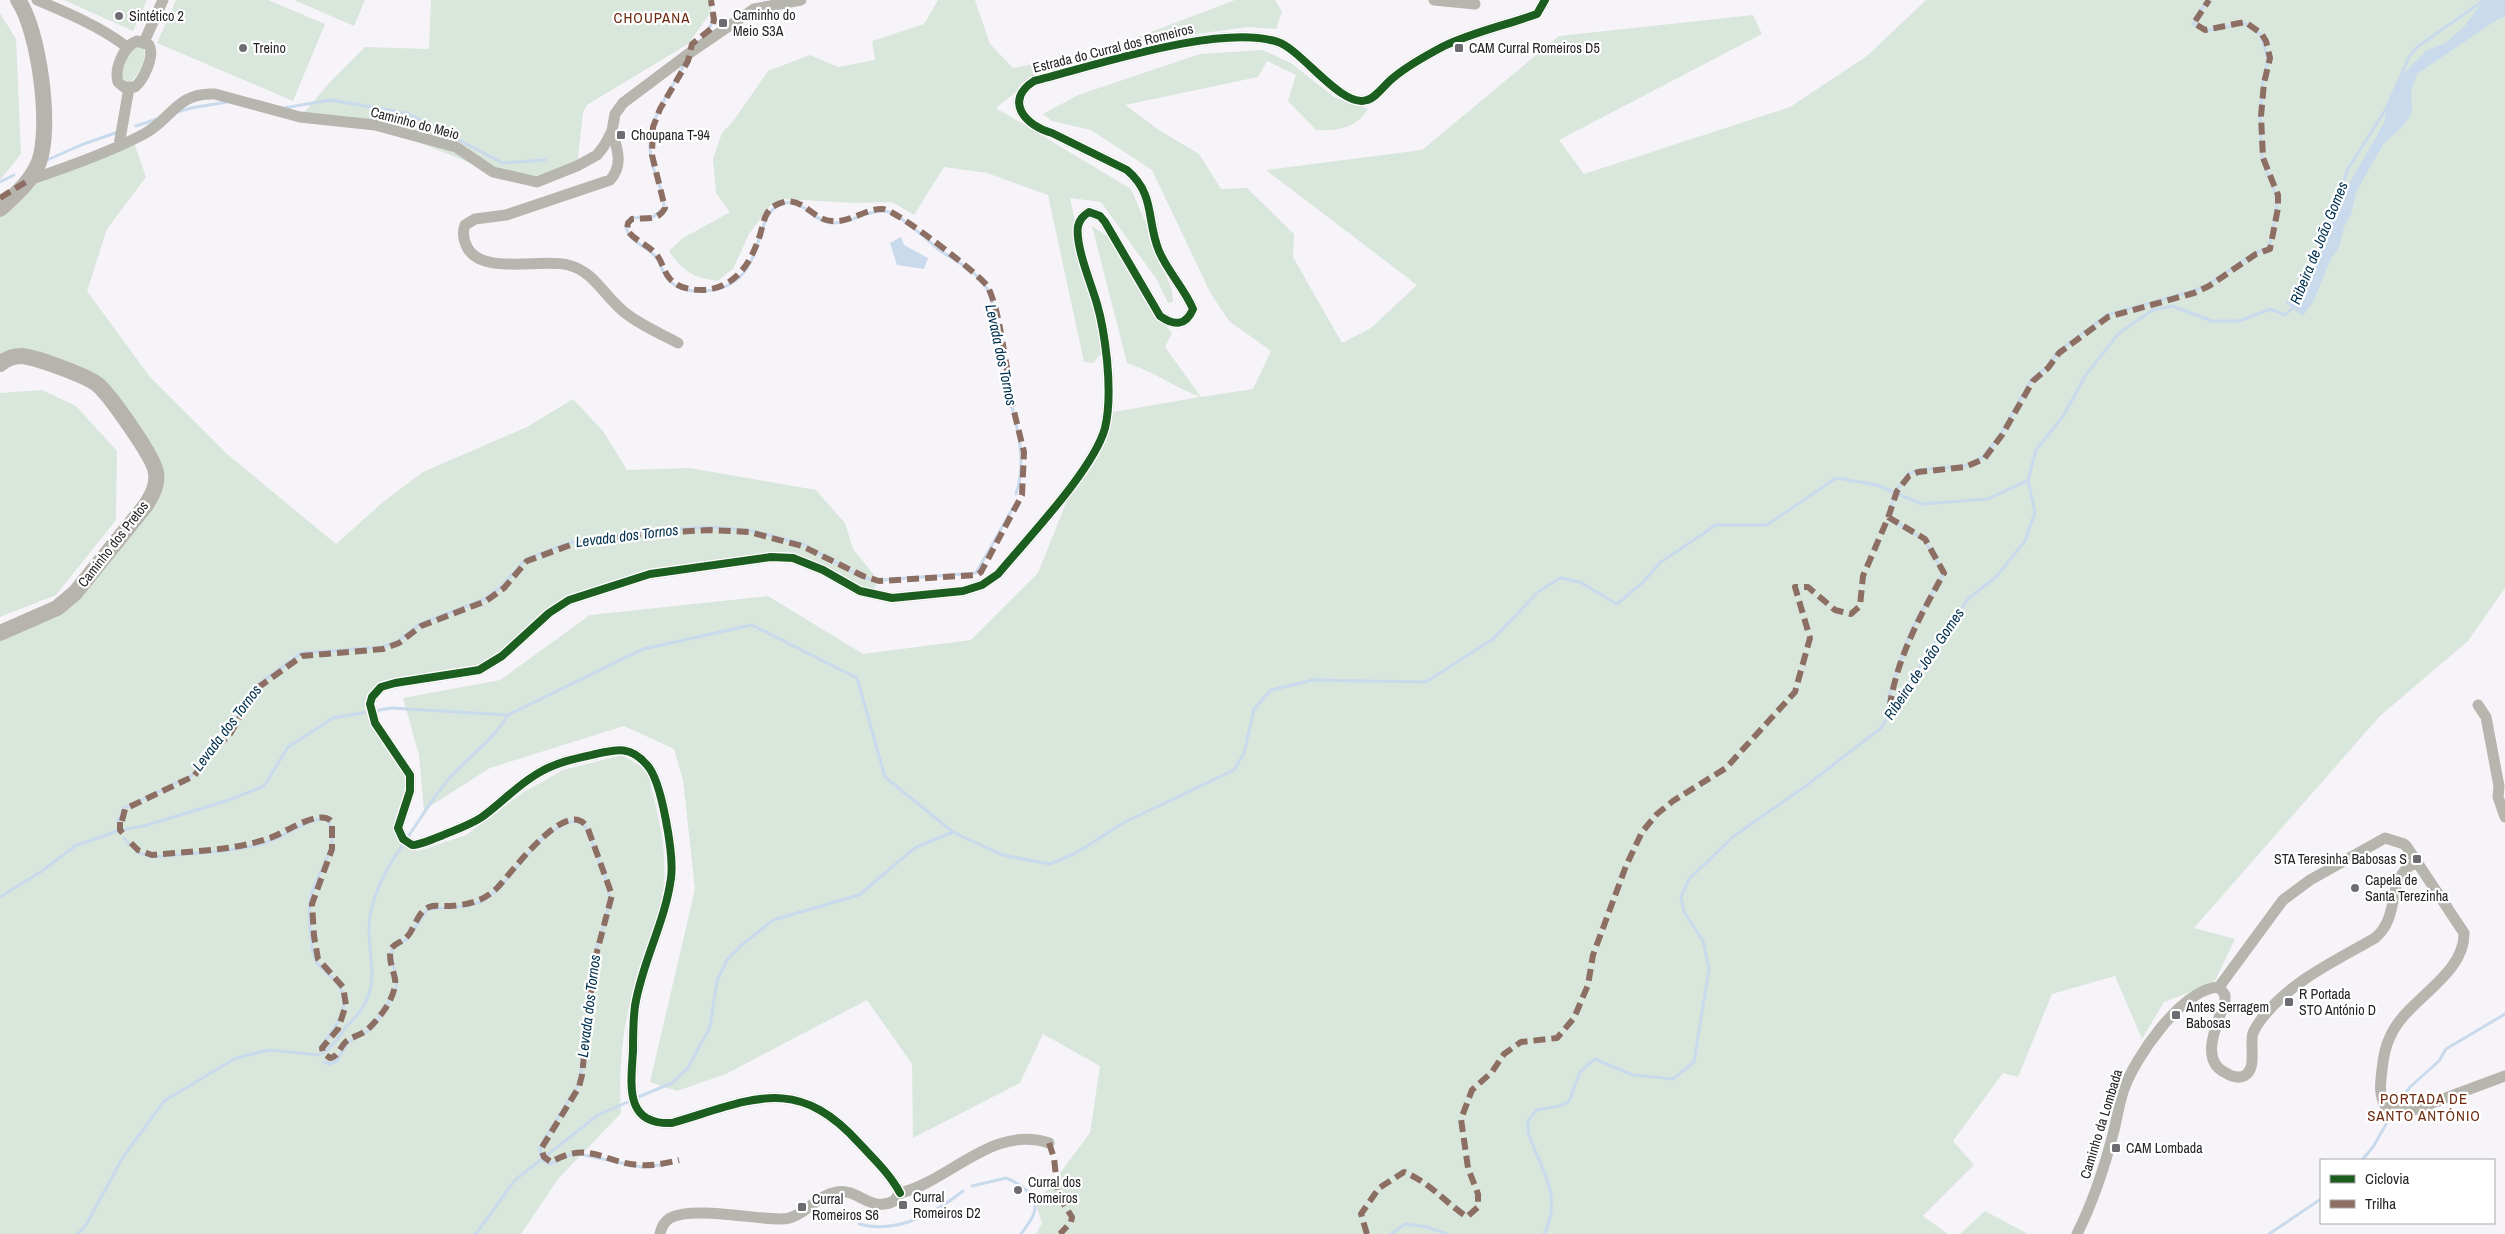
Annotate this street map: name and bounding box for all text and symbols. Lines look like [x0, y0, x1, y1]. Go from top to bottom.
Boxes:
place label: Caminho do Meio S3A [733, 6, 796, 40]
place label: Sintético 2 [129, 7, 184, 25]
district label: CHOUPANA [614, 7, 690, 28]
marker: Sintético 2 [113, 10, 125, 22]
marker: Caminho do Meio S3A [717, 17, 729, 29]
street label: Estrada do Curral dos Romeiros [1031, 19, 1195, 77]
place label: Treino [253, 39, 286, 57]
place label: CAM Curral Romeiros D5 [1469, 39, 1600, 57]
marker: Treino [237, 42, 249, 54]
marker: CAM Curral Romeiros D5 [1453, 42, 1465, 54]
street label: Caminho do Meio [369, 102, 461, 144]
place label: Choupana T-94 [631, 126, 711, 144]
marker: Choupana T-94 [615, 129, 627, 141]
water label: Ribeira de João Gomes [2284, 178, 2353, 307]
water label: Levada dos Tornos [980, 302, 1023, 408]
street label: Caminho dos Pretos [74, 497, 152, 591]
water label: Levada dos Tornos [574, 519, 680, 552]
water label: Ribeira de João Gomes [1878, 604, 1969, 724]
water label: Levada dos Tornos [187, 680, 266, 775]
place label: STA Teresinha Babosas S [2274, 850, 2407, 868]
marker: STA Teresinha Babosas S [2411, 853, 2423, 865]
place label: Capela de Santa Terezinha [2365, 871, 2449, 905]
marker: Capela de Santa Terezinha [2349, 882, 2361, 894]
water label: Levada dos Tornos [572, 953, 605, 1059]
place label: R Portada STO António D [2299, 985, 2376, 1019]
marker: R Portada STO António D [2283, 996, 2295, 1008]
place label: Antes Serragem Babosas [2185, 998, 2269, 1032]
marker: Antes Serragem Babosas [2170, 1009, 2182, 1021]
street label: Caminho da Lombada [2076, 1066, 2126, 1181]
district label: PORTADA DE SANTO ANTÓNIO [2367, 1088, 2481, 1126]
place label: CAM Lombada [2126, 1139, 2203, 1157]
marker: CAM Lombada [2110, 1142, 2122, 1154]
legend [2320, 1159, 2495, 1224]
text: Ciclovia [2365, 1168, 2410, 1189]
place label: Curral dos Romeiros [1028, 1173, 1081, 1207]
marker: Curral dos Romeiros [1012, 1184, 1024, 1196]
place label: Curral Romeiros D2 [913, 1188, 981, 1222]
place label: Curral Romeiros S6 [812, 1190, 879, 1224]
text: Trilha [2365, 1193, 2396, 1214]
marker: Curral Romeiros D2 [897, 1199, 909, 1211]
marker: Curral Romeiros S6 [796, 1201, 808, 1213]

